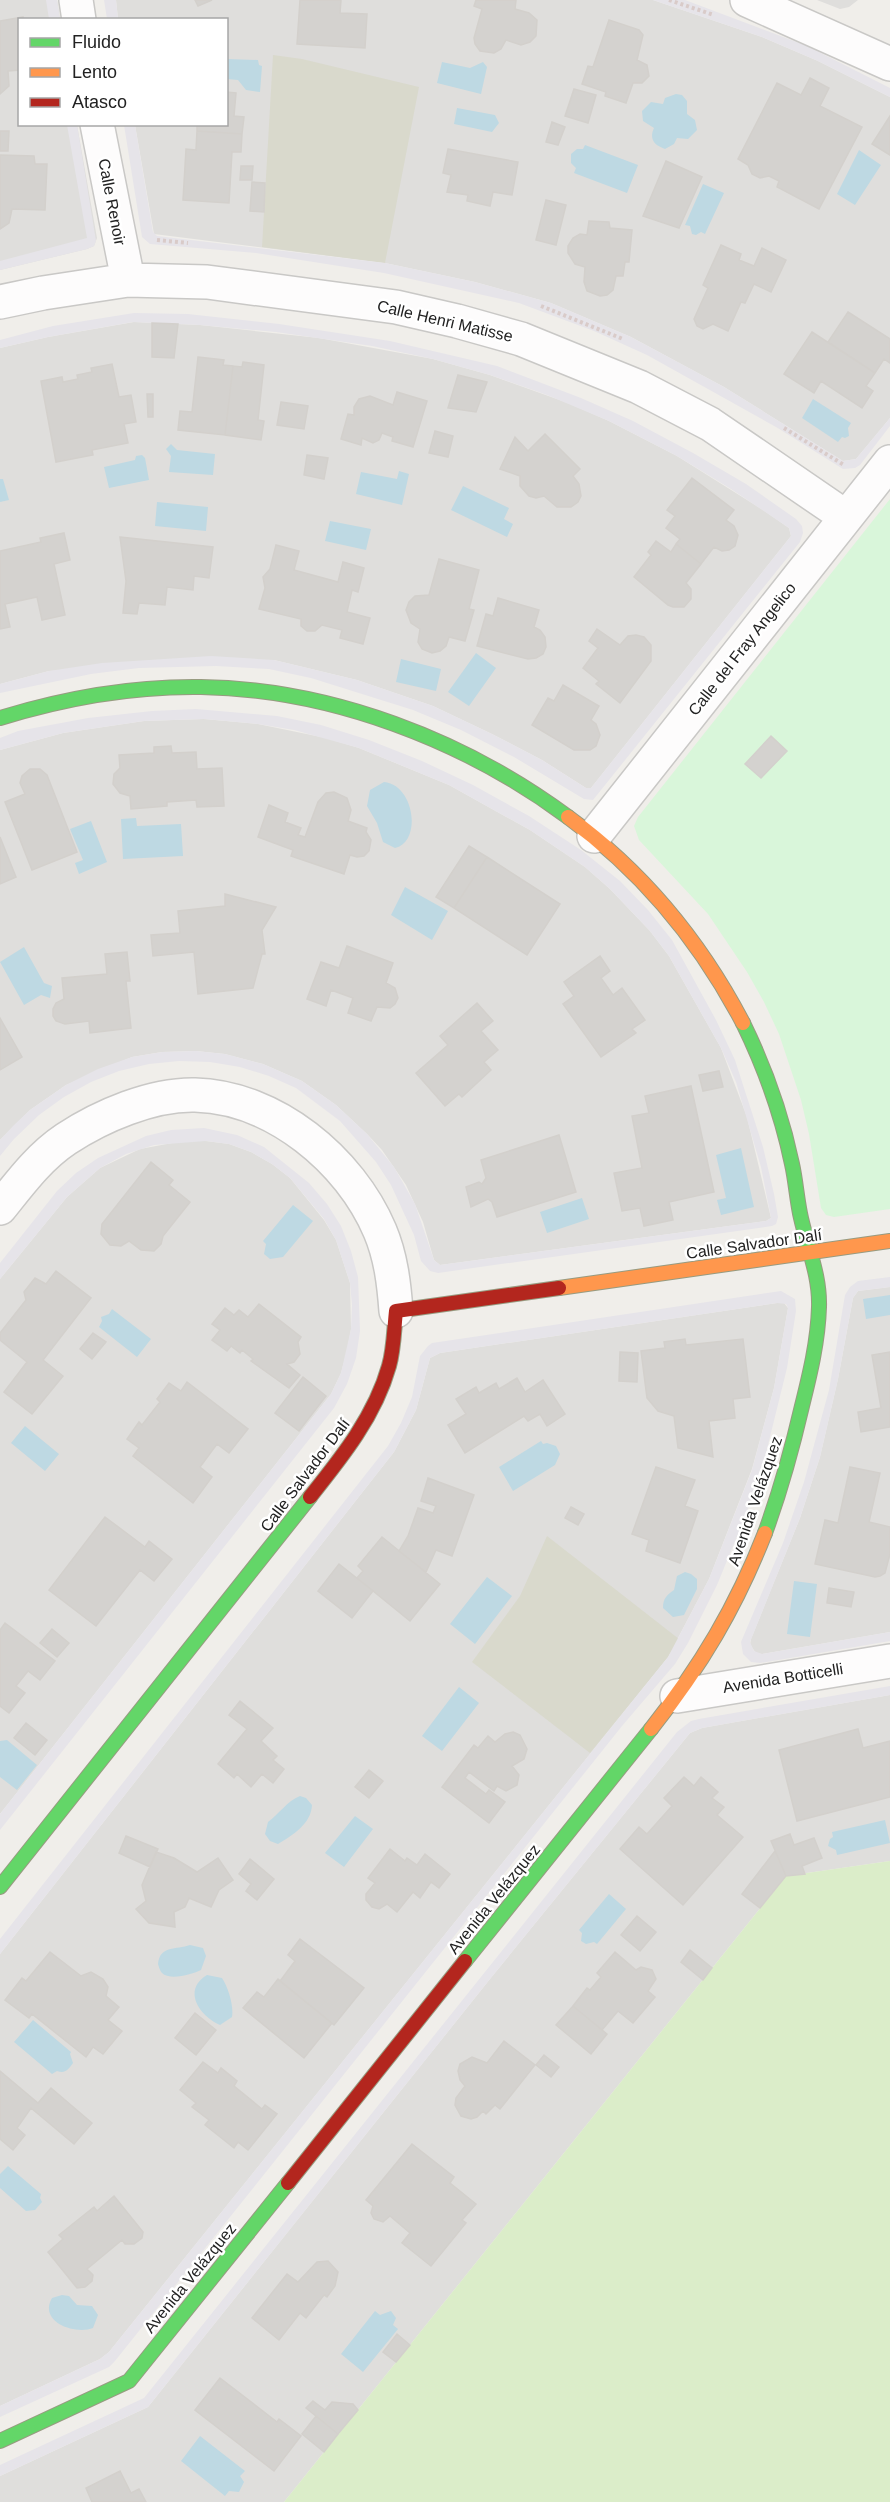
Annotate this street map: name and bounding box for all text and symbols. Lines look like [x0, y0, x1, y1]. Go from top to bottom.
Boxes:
legend [18, 18, 228, 126]
text: Fluido [72, 32, 121, 52]
text: Lento [72, 62, 117, 82]
text: Atasco [72, 92, 127, 112]
street label: Calle Renoir [95, 157, 129, 247]
street label: Calle Henri Matisse [376, 297, 515, 345]
street label: Calle del Fray Angelico [685, 579, 799, 719]
street label: Calle Salvador Dalí [685, 1226, 824, 1262]
street label: Calle Salvador Dalí [257, 1415, 353, 1535]
street label: Avenida Velázquez [725, 1434, 785, 1568]
street label: Avenida Botticelli [722, 1660, 844, 1696]
street label: Avenida Velázquez [445, 1841, 543, 1957]
street label: Avenida Velázquez [141, 2220, 239, 2336]

